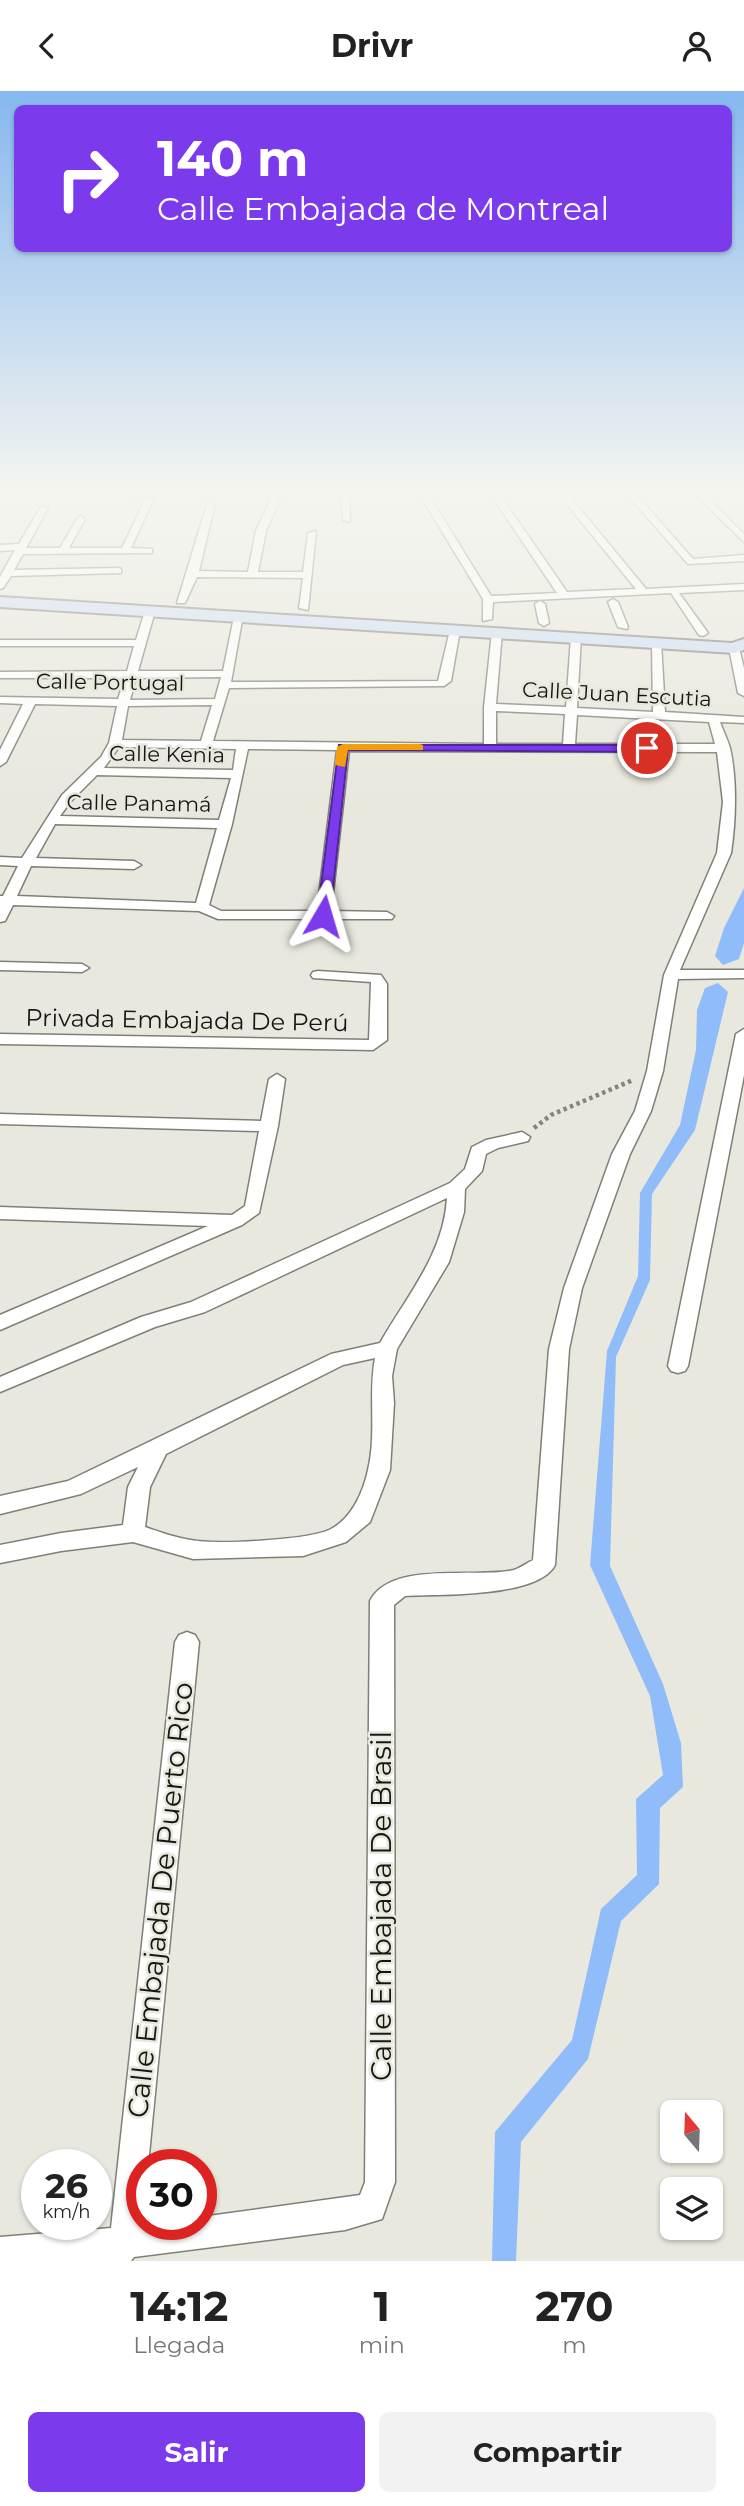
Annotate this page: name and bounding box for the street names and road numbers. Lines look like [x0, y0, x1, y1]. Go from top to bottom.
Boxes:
street label: Calle Portugal [36, 668, 184, 696]
street label: Calle Juan Escutia [521, 677, 713, 711]
street label: Calle Kenia [109, 740, 225, 768]
street label: Calle Panamá [66, 789, 212, 817]
street label: Privada Embajada De Perú [25, 1003, 349, 1037]
street label: Calle Embajada De Puerto Rico [120, 1681, 200, 2119]
street label: Calle Embajada De Brasil [364, 1731, 398, 2081]

